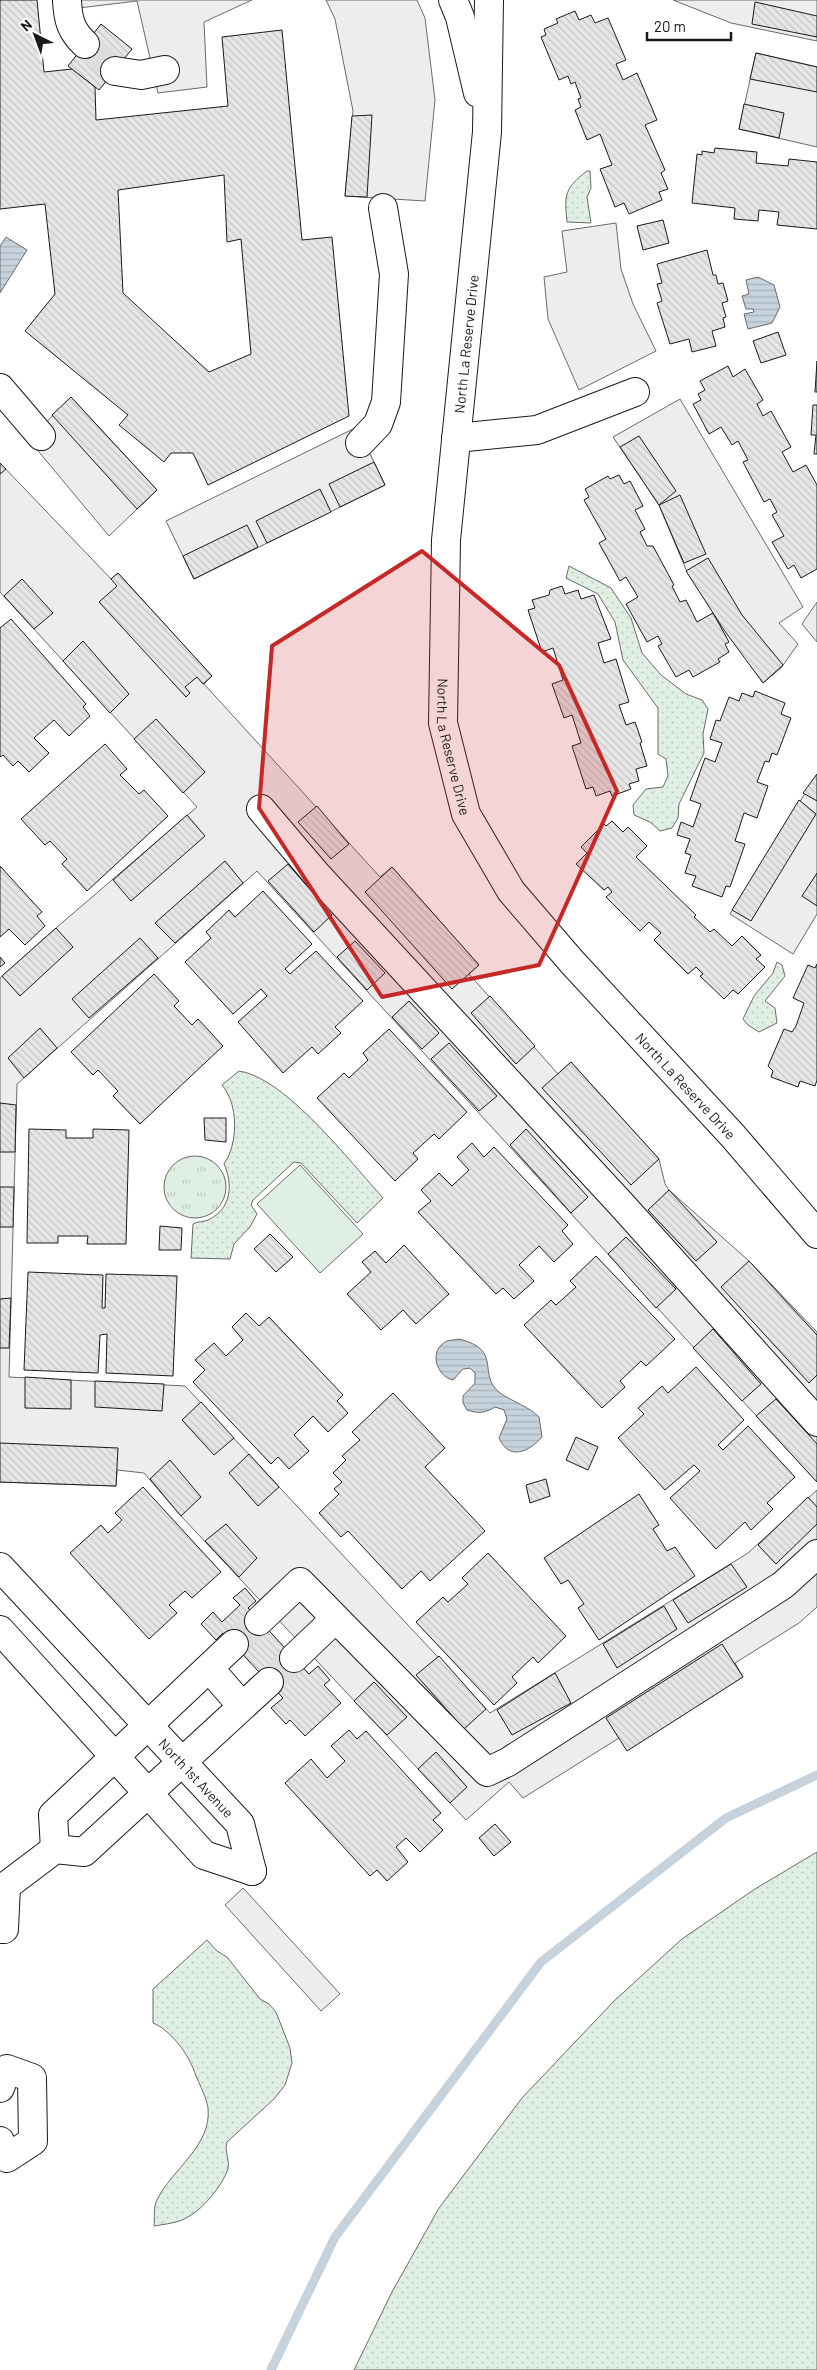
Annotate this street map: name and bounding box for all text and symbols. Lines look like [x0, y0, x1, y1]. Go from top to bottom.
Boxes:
north arrow [10, 10, 60, 60]
scale bar [647, 10, 731, 42]
text: N [17, 16, 35, 34]
text: 20 m [654, 17, 686, 35]
street label: North La Reserve Drive [450, 274, 482, 414]
street label: North La Reserve Drive [434, 678, 474, 817]
street label: North La Reserve Drive [633, 1029, 740, 1142]
street label: North 1st Avenue [156, 1734, 238, 1821]

